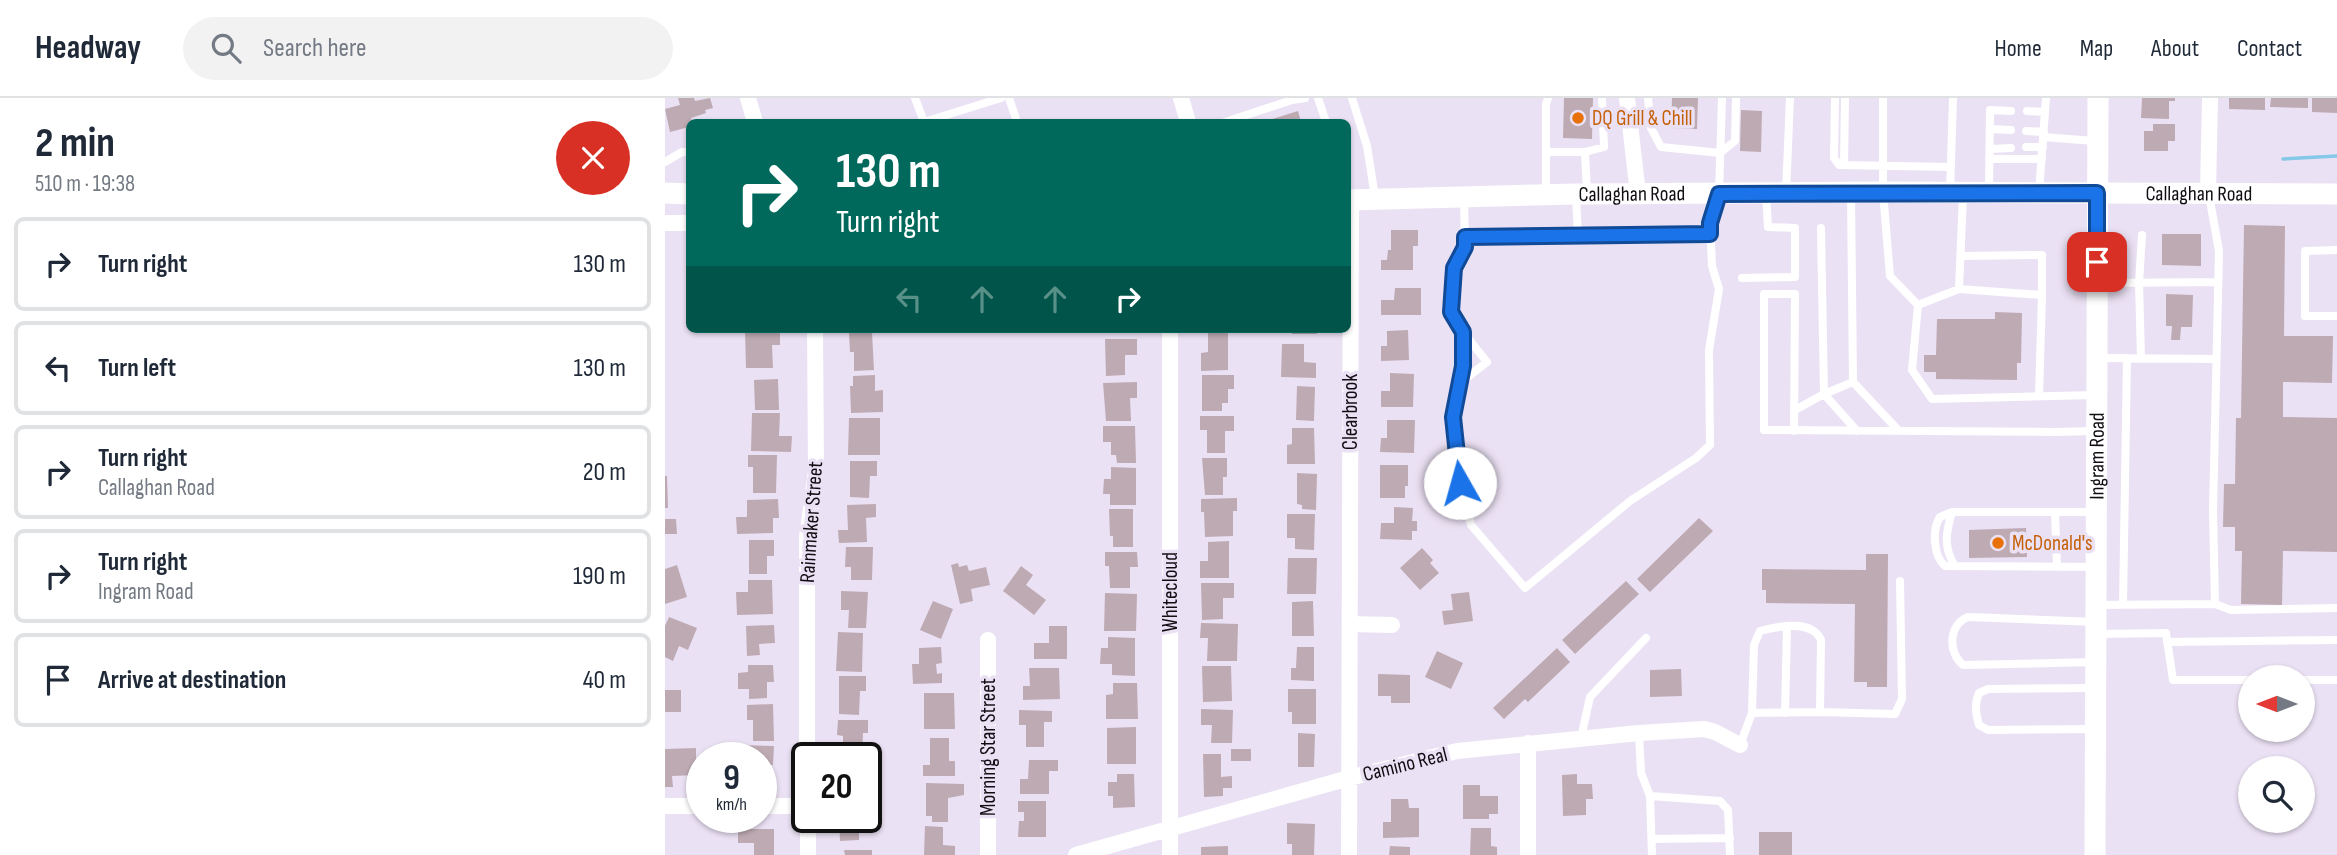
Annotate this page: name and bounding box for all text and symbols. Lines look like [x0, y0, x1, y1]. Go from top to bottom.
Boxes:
search box [183, 17, 673, 80]
text: Headway [35, 28, 141, 68]
icon: search [207, 29, 245, 67]
text: Search here [263, 33, 366, 64]
text: Home [1994, 34, 2042, 63]
text: Map [2080, 34, 2113, 63]
text: About [2151, 34, 2199, 63]
text: Contact [2237, 34, 2302, 63]
place label: DQ Grill & Chill [1592, 106, 1692, 131]
marker: DQ Grill & Chill [1570, 110, 1586, 126]
text: 2 min [35, 118, 115, 169]
button: close [556, 121, 630, 195]
text: 130 m [836, 143, 941, 202]
icon: right [721, 147, 812, 238]
text: 510 m · 19:38 [35, 170, 135, 198]
street label: Callaghan Road [1579, 181, 1685, 207]
street label: Callaghan Road [2146, 181, 2252, 207]
text: Turn right [836, 203, 940, 242]
pin [2067, 232, 2127, 292]
icon: arrive [2078, 243, 2116, 281]
icon: right [39, 245, 77, 283]
text: Turn right [98, 249, 187, 280]
text: 130 m [574, 249, 626, 280]
icon: left [890, 280, 928, 318]
icon: ahead [963, 280, 1001, 318]
icon: ahead [1036, 280, 1074, 318]
icon: right [1109, 280, 1147, 318]
icon: left [39, 349, 77, 387]
text: Turn left [98, 353, 176, 384]
text: 130 m [574, 353, 626, 384]
street label: Clearbrook [1338, 374, 1363, 450]
street label: Ingram Road [2084, 412, 2110, 500]
text: Turn right [98, 443, 187, 474]
position arrow [1423, 446, 1497, 520]
icon: right [39, 453, 77, 491]
text: 20 m [583, 457, 626, 488]
street label: Rainmaker Street [795, 460, 828, 584]
text: Callaghan Road [98, 474, 215, 502]
place label: McDonald's [2012, 531, 2093, 556]
marker: McDonald's [1990, 535, 2006, 551]
text: Turn right [98, 547, 187, 578]
street label: Whitecloud [1158, 552, 1183, 632]
icon: right [39, 557, 77, 595]
text: 190 m [573, 561, 626, 592]
text: Ingram Road [98, 578, 194, 606]
icon: arrive [39, 661, 77, 699]
text: Arrive at destination [98, 665, 286, 696]
text: 40 m [583, 665, 626, 696]
north arrow [2238, 665, 2315, 742]
map controls [2238, 665, 2315, 833]
street label: Morning Star Street [976, 678, 1001, 816]
speed limit sign: 20 [791, 742, 882, 833]
street label: Camino Real [1360, 742, 1450, 787]
button: search [2238, 756, 2315, 833]
text: 9 [723, 757, 740, 800]
text: km/h [716, 794, 747, 815]

